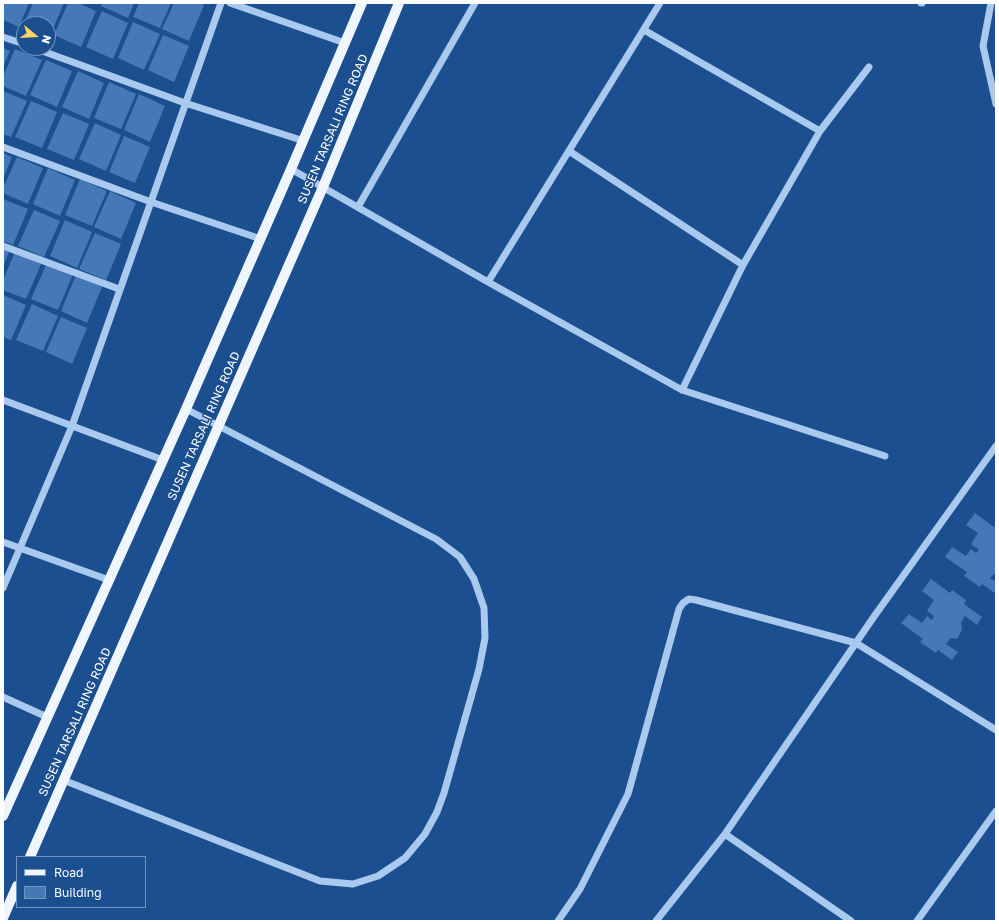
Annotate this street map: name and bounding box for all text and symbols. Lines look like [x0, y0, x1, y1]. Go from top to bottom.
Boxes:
north arrow [16, 16, 56, 56]
text: N [39, 34, 54, 46]
street label: SUSEN TARSALI RING ROAD [295, 52, 371, 206]
street label: SUSEN TARSALI RING ROAD [165, 349, 243, 503]
street label: SUSEN TARSALI RING ROAD [36, 645, 114, 799]
legend [16, 856, 146, 908]
text: Road [54, 865, 83, 880]
text: Building [54, 885, 102, 900]

